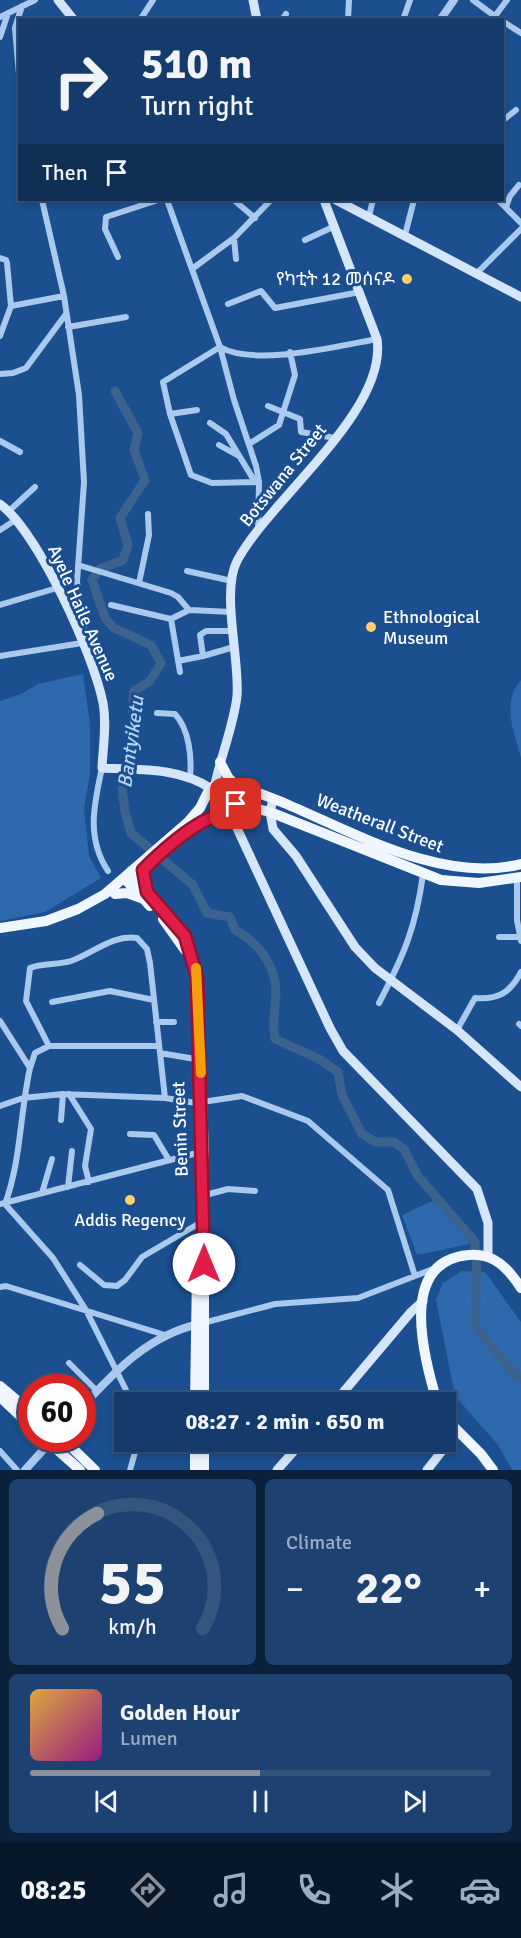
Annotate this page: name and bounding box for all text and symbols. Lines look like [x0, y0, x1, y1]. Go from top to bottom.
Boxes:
text: 510 m [141, 39, 252, 90]
icon: right [42, 42, 120, 120]
text: Turn right [141, 90, 254, 123]
icon: arrive [100, 156, 133, 189]
text: Then [42, 159, 88, 186]
place label: የካቲት 12 መሰናዶ [276, 268, 396, 290]
marker: የካቲት 12 መሰናዶ [400, 272, 414, 286]
street label: Botswana Street [235, 419, 331, 531]
street label: Ayele Haile Avenue [43, 542, 123, 684]
place label: Ethnological Museum [383, 606, 480, 649]
marker: Ethnological Museum [364, 620, 378, 634]
water label: Bantyiketu [112, 693, 150, 790]
pin [210, 778, 261, 829]
icon: arrive [219, 787, 252, 820]
street label: Weatherall Street [313, 789, 447, 857]
street label: Benin Street [167, 1081, 193, 1177]
marker: Addis Regency [123, 1193, 137, 1207]
place label: Addis Regency [74, 1209, 186, 1231]
position arrow [172, 1232, 236, 1296]
speed limit sign: 60 [18, 1374, 96, 1452]
text: 08:27 · 2 min · 650 m [185, 1408, 385, 1435]
text: Climate [286, 1530, 352, 1555]
text: 55 [99, 1544, 166, 1621]
text: 22° [355, 1561, 422, 1616]
text: − [286, 1569, 304, 1610]
text: + [473, 1569, 491, 1610]
text: km/h [108, 1614, 157, 1640]
text: Golden Hour [120, 1699, 240, 1726]
text: Lumen [120, 1726, 178, 1751]
icon: previous [90, 1785, 123, 1818]
icon: pause [244, 1785, 277, 1818]
icon: next [398, 1785, 431, 1818]
icon: directions [127, 1869, 169, 1911]
icon: music [210, 1869, 252, 1911]
icon: phone [293, 1869, 335, 1911]
icon: climate [376, 1869, 418, 1911]
icon: car [459, 1869, 501, 1911]
text: 08:25 [20, 1874, 87, 1907]

